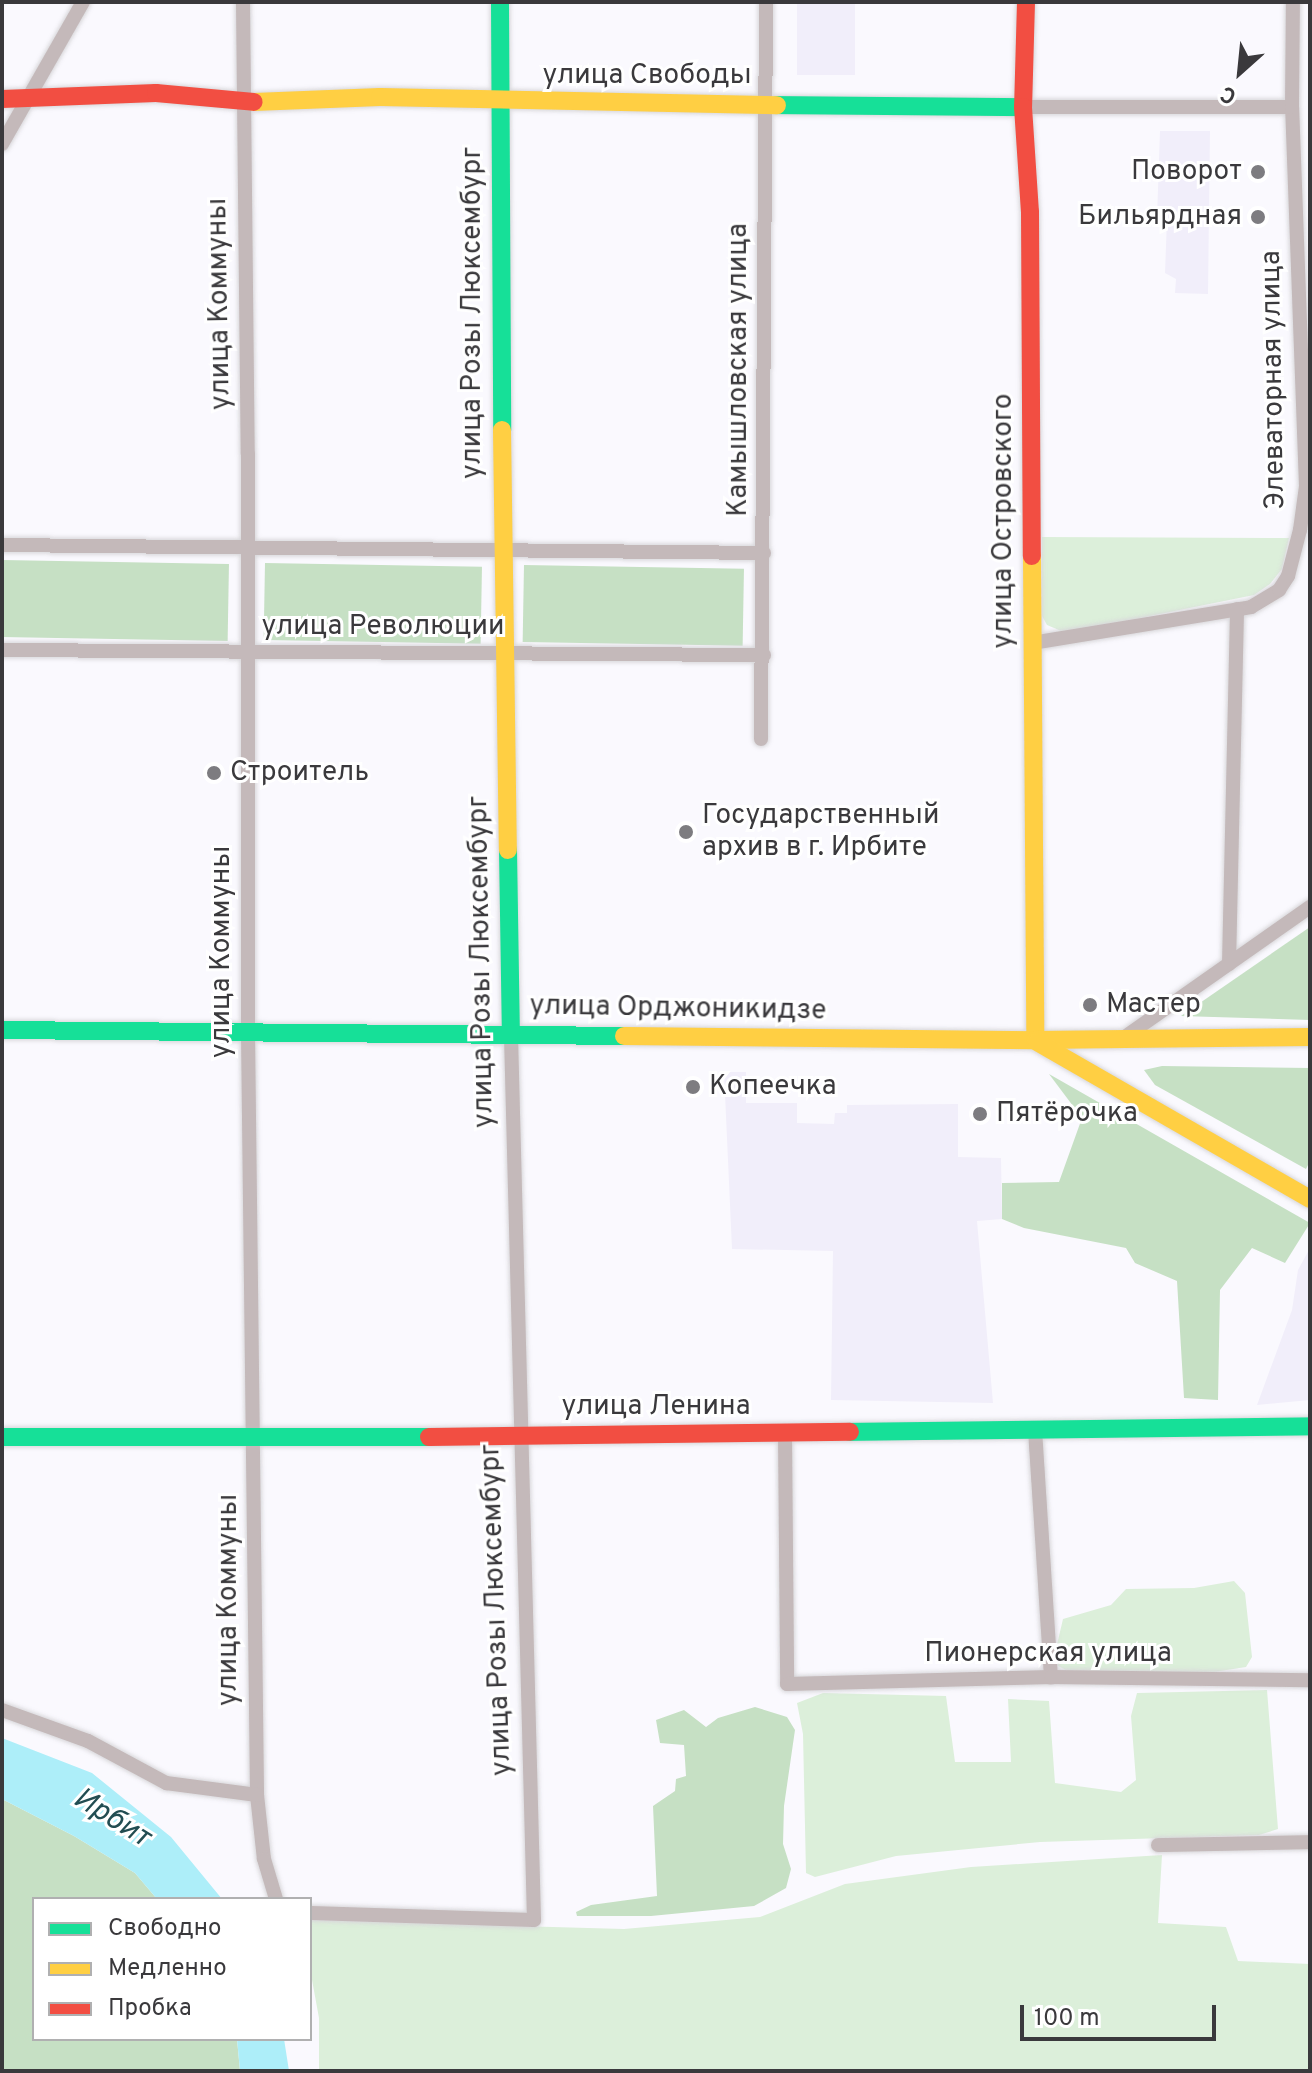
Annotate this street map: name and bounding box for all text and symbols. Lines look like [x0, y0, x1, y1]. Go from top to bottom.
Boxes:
north arrow [1200, 32, 1280, 112]
street label: улица Свободы [543, 59, 751, 93]
text: С [1216, 79, 1241, 109]
street label: улица Розы Люксембург [456, 147, 490, 479]
place label: Поворот [1131, 155, 1242, 189]
marker: Поворот [1249, 163, 1267, 181]
street label: улица Коммуны [201, 198, 239, 410]
place label: Бильярдная [1078, 200, 1242, 234]
marker: Бильярдная [1249, 208, 1267, 226]
street label: Камышловская улица [722, 223, 756, 517]
street label: Элеваторная улица [1255, 250, 1293, 510]
street label: улица Островского [987, 393, 1021, 649]
street label: улица Революции [262, 610, 504, 644]
place label: Строитель [230, 756, 369, 790]
marker: Строитель [205, 764, 223, 782]
street label: улица Розы Люксембург [462, 796, 502, 1128]
place label: Государственный архив в г. Ирбите [702, 799, 940, 865]
marker: Государственный архив в г. Ирбите [677, 823, 695, 841]
street label: улица Коммуны [205, 846, 239, 1058]
place label: Мастер [1106, 988, 1201, 1022]
street label: улица Орджоникидзе [529, 990, 827, 1028]
marker: Мастер [1081, 996, 1099, 1014]
place label: Копеечка [709, 1070, 837, 1104]
marker: Копеечка [684, 1078, 702, 1096]
place label: Пятёрочка [996, 1097, 1138, 1131]
marker: Пятёрочка [971, 1105, 989, 1123]
street label: улица Ленина [562, 1390, 750, 1424]
street label: улица Розы Люксембург [474, 1443, 520, 1777]
street label: улица Коммуны [212, 1494, 246, 1706]
street label: Пионерская улица [924, 1637, 1172, 1671]
water label: Ирбит [66, 1782, 156, 1856]
legend [32, 1897, 312, 2041]
text: Свободно [108, 1914, 221, 1944]
text: Медленно [108, 1954, 227, 1984]
scale bar [1024, 1989, 1220, 2039]
text: Пробка [108, 1994, 192, 2024]
text: 100 m [1034, 2004, 1100, 2034]

